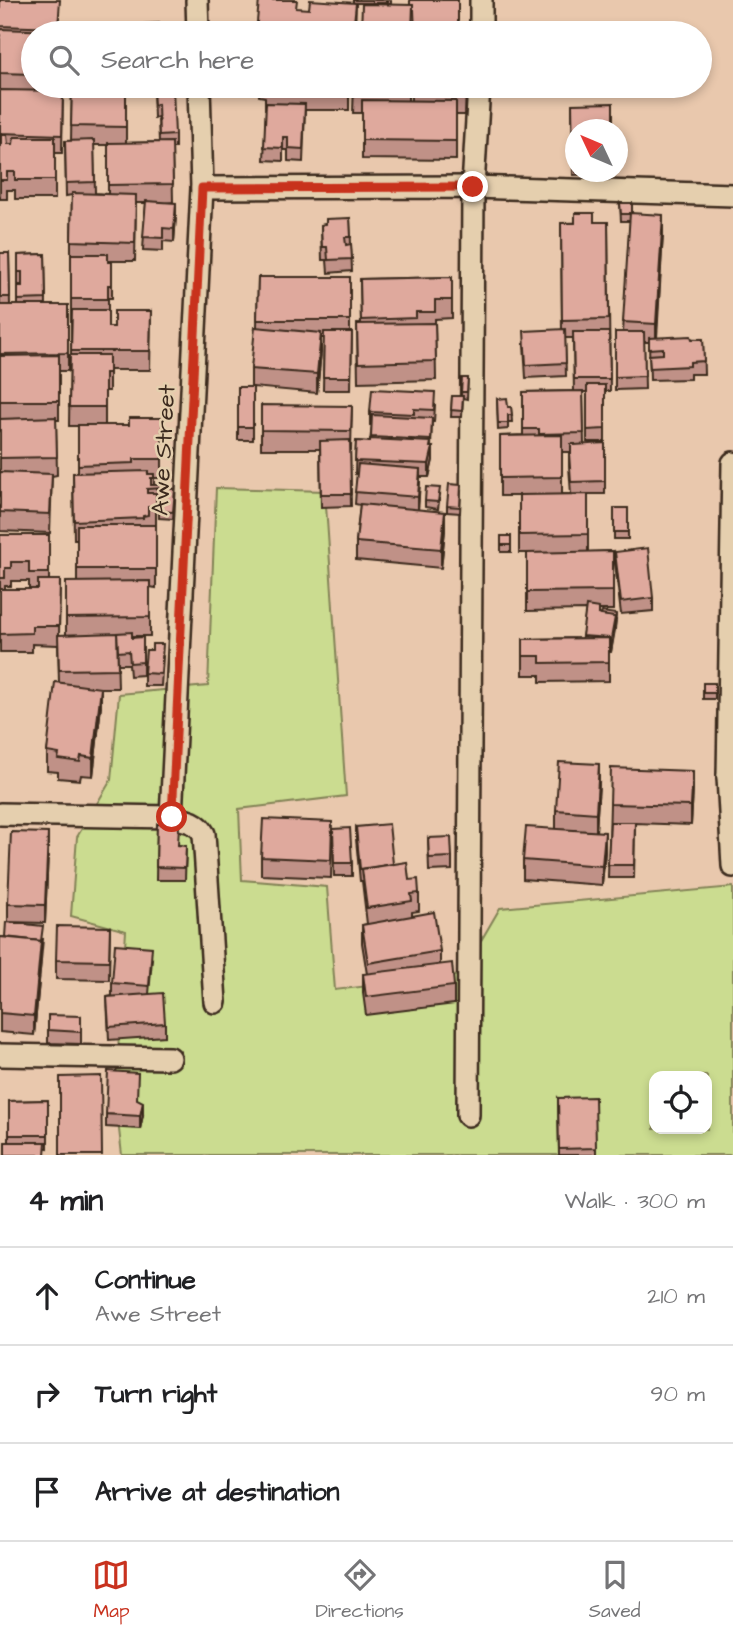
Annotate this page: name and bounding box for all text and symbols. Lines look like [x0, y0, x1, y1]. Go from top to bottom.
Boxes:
search box [21, 21, 712, 98]
icon: search [45, 41, 83, 79]
text: Search here [101, 42, 254, 78]
north arrow [565, 119, 628, 182]
route end [457, 171, 488, 202]
street label: Awe Street [144, 383, 184, 517]
route start [156, 801, 187, 832]
map controls [649, 1071, 712, 1134]
button: locate [649, 1071, 712, 1134]
text: 4 min [28, 1180, 103, 1222]
text: Walk · 300 m [564, 1185, 705, 1217]
text: Continue [95, 1262, 196, 1298]
icon: ahead [28, 1277, 66, 1315]
text: 210 m [647, 1280, 705, 1312]
text: Awe Street [95, 1298, 221, 1330]
icon: right [28, 1375, 66, 1413]
text: Turn right [95, 1376, 217, 1412]
text: 90 m [650, 1378, 705, 1410]
icon: arrive [28, 1473, 66, 1511]
text: Arrive at destination [95, 1474, 340, 1510]
tab: Map [92, 1556, 130, 1625]
tab: Directions [315, 1556, 404, 1625]
tab: Saved [589, 1556, 640, 1625]

